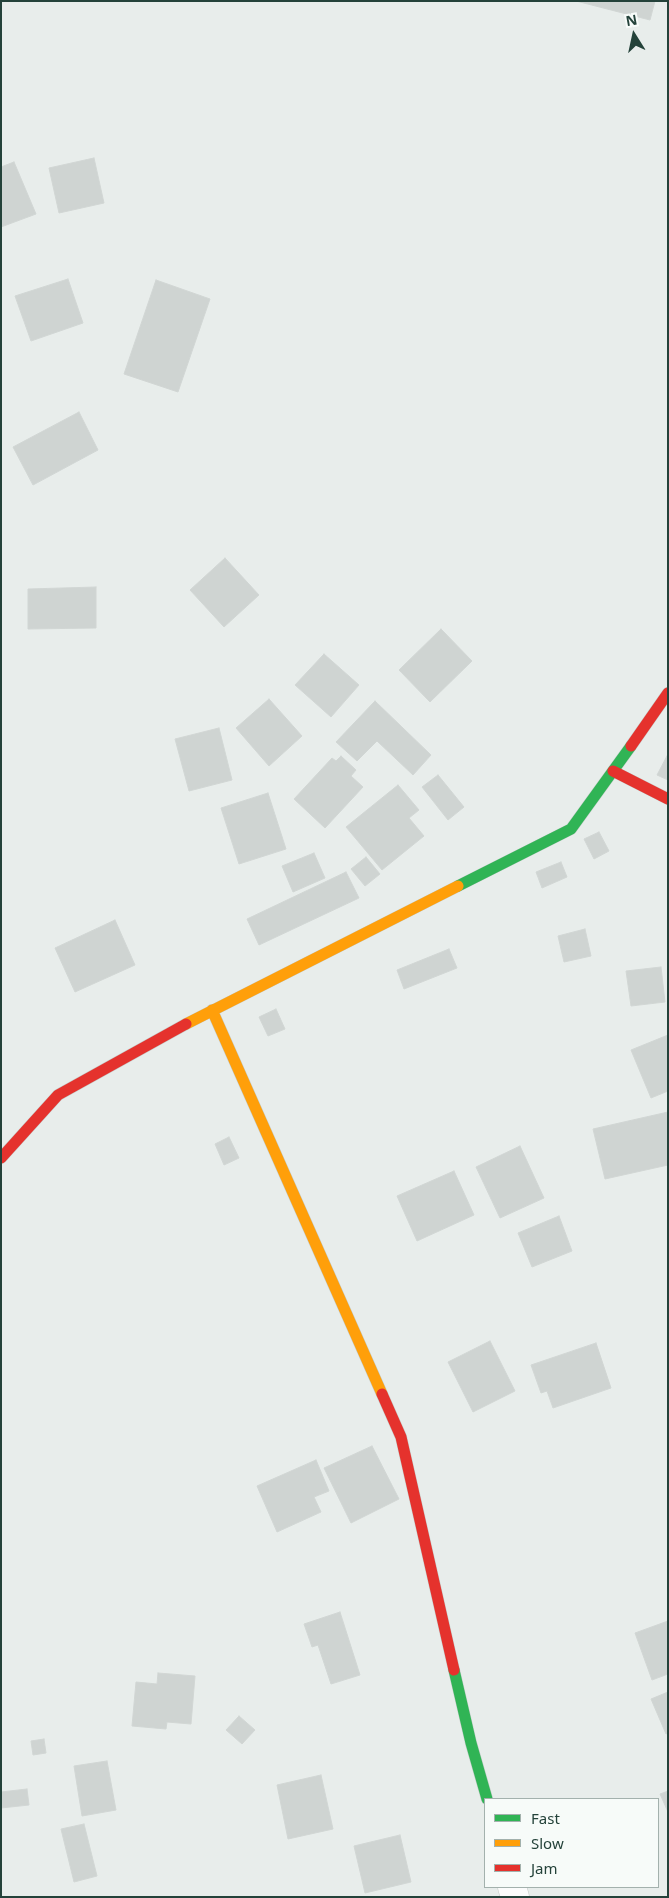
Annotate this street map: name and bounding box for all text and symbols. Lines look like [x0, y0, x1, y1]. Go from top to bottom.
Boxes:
text: N [624, 9, 639, 30]
north arrow [609, 10, 659, 60]
legend [484, 1798, 659, 1888]
text: Fast [531, 1808, 560, 1828]
text: Slow [531, 1833, 564, 1853]
text: Jam [531, 1858, 558, 1878]

